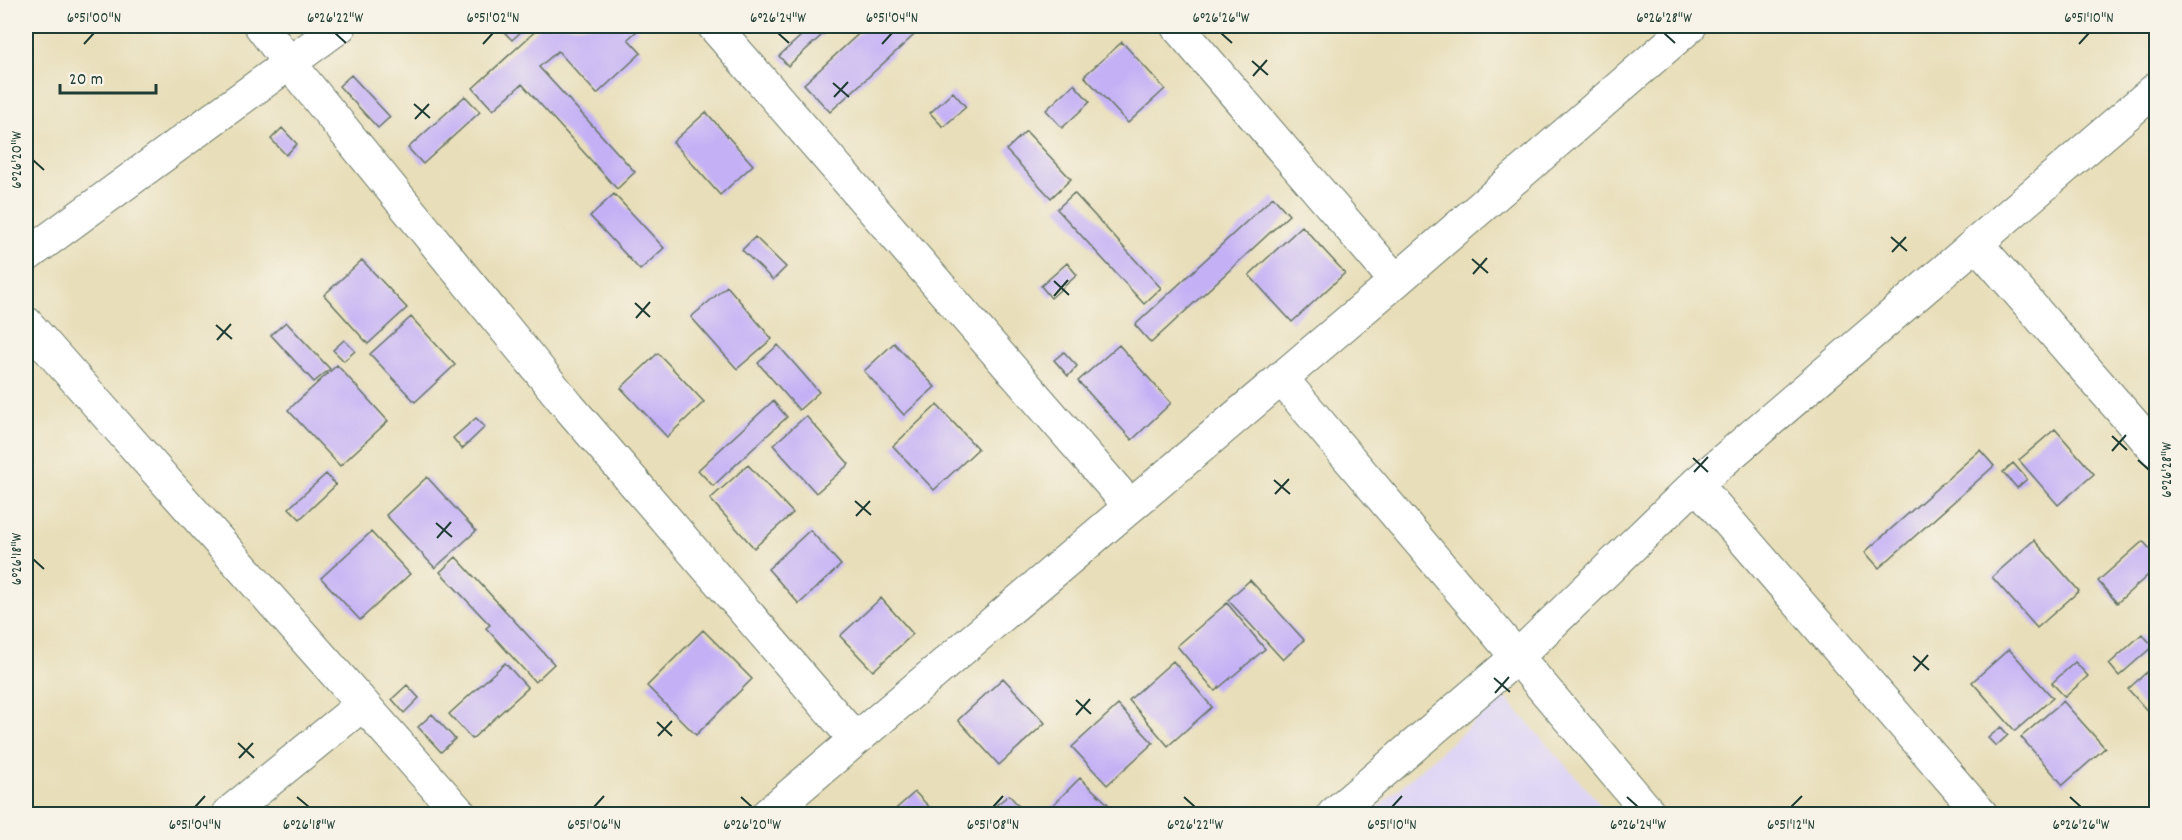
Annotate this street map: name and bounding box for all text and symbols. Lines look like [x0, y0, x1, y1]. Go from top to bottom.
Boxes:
text: 6°51'00"N [67, 8, 121, 30]
text: 6°26'22"W [307, 8, 363, 30]
text: 6°51'02"N [467, 8, 519, 30]
text: 6°26'24"W [750, 8, 806, 30]
text: 6°51'04"N [866, 8, 918, 30]
text: 6°26'26"W [1193, 8, 1250, 30]
text: 6°26'28"W [1636, 8, 1692, 30]
text: 6°51'10"N [2064, 8, 2114, 30]
scale bar [60, 57, 156, 95]
text: 20 m [69, 68, 103, 93]
text: 6°26'20"W [7, 131, 29, 189]
text: 6°26'28"W [2157, 442, 2179, 498]
text: 6°26'18"W [7, 532, 29, 585]
text: 6°51'04"N [169, 815, 221, 837]
text: 6°26'18"W [283, 815, 336, 837]
text: 6°51'06"N [567, 815, 621, 837]
text: 6°26'20"W [723, 815, 781, 837]
text: 6°51'08"N [967, 815, 1019, 837]
text: 6°26'22"W [1167, 815, 1223, 837]
text: 6°51'10"N [1367, 815, 1417, 837]
text: 6°26'24"W [1610, 815, 1666, 837]
text: 6°51'12"N [1767, 815, 1815, 837]
text: 6°26'26"W [2053, 815, 2110, 837]

